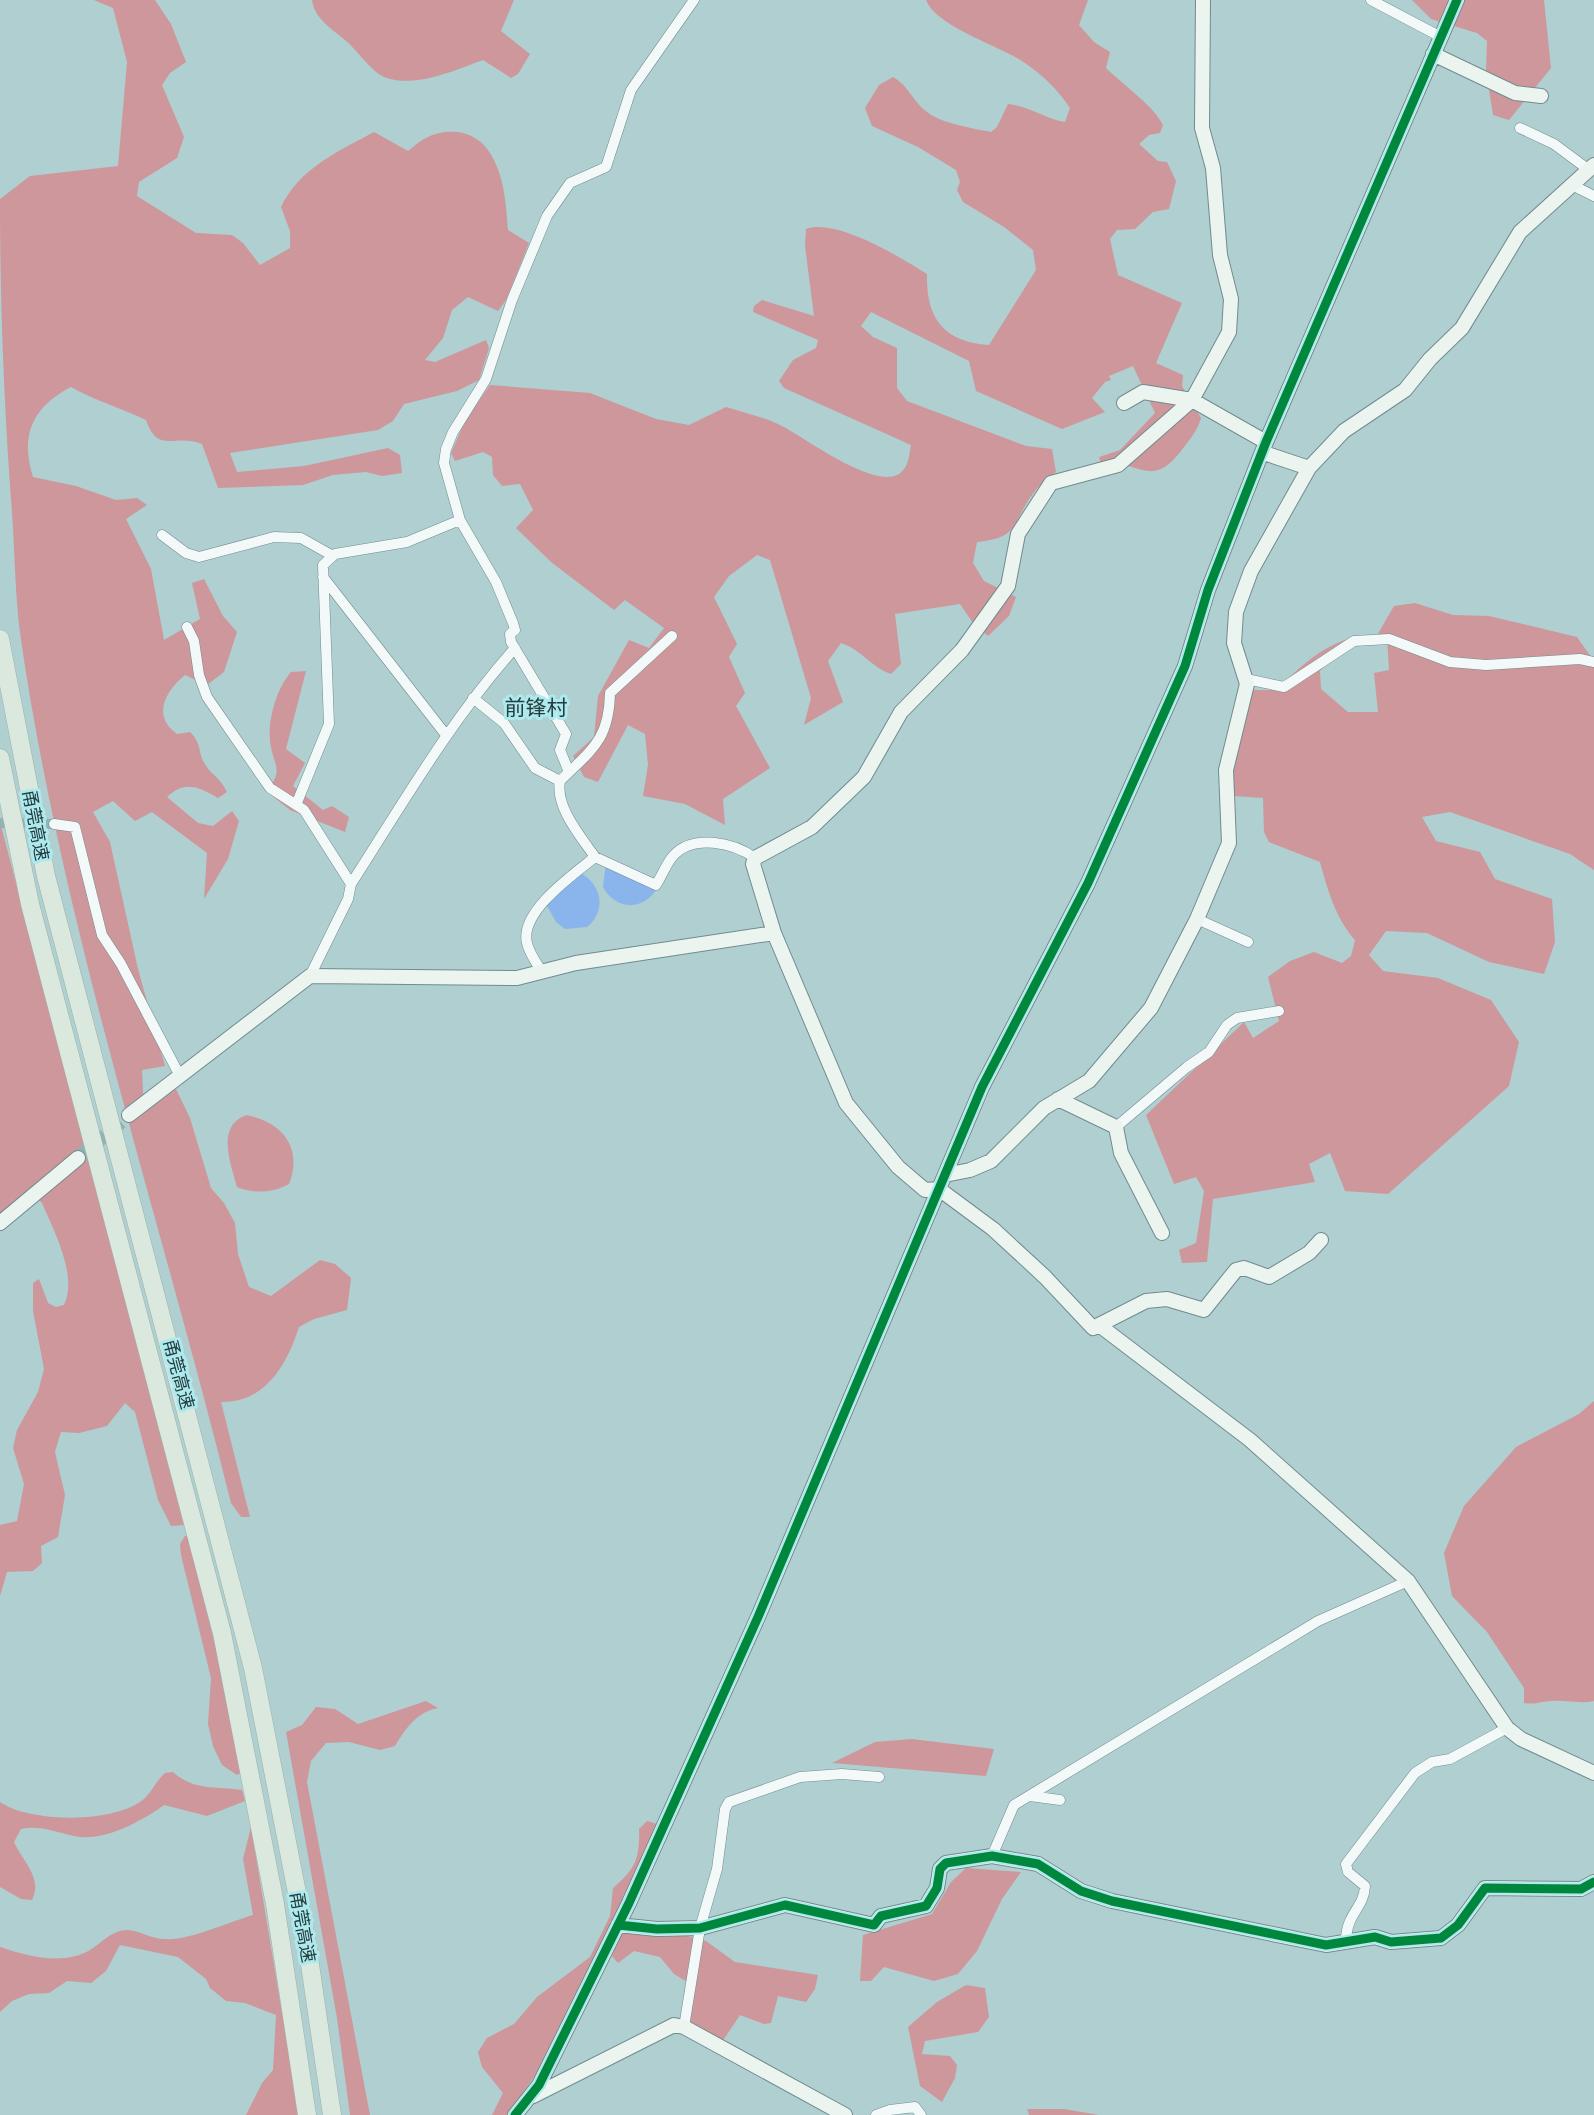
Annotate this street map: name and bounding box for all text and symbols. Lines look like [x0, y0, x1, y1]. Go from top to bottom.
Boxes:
district label: 前锋村 [505, 695, 568, 720]
street label: 甬莞高速 [19, 788, 53, 862]
street label: 甬莞高速 [160, 1337, 198, 1411]
street label: 甬莞高速 [286, 1890, 320, 1964]

